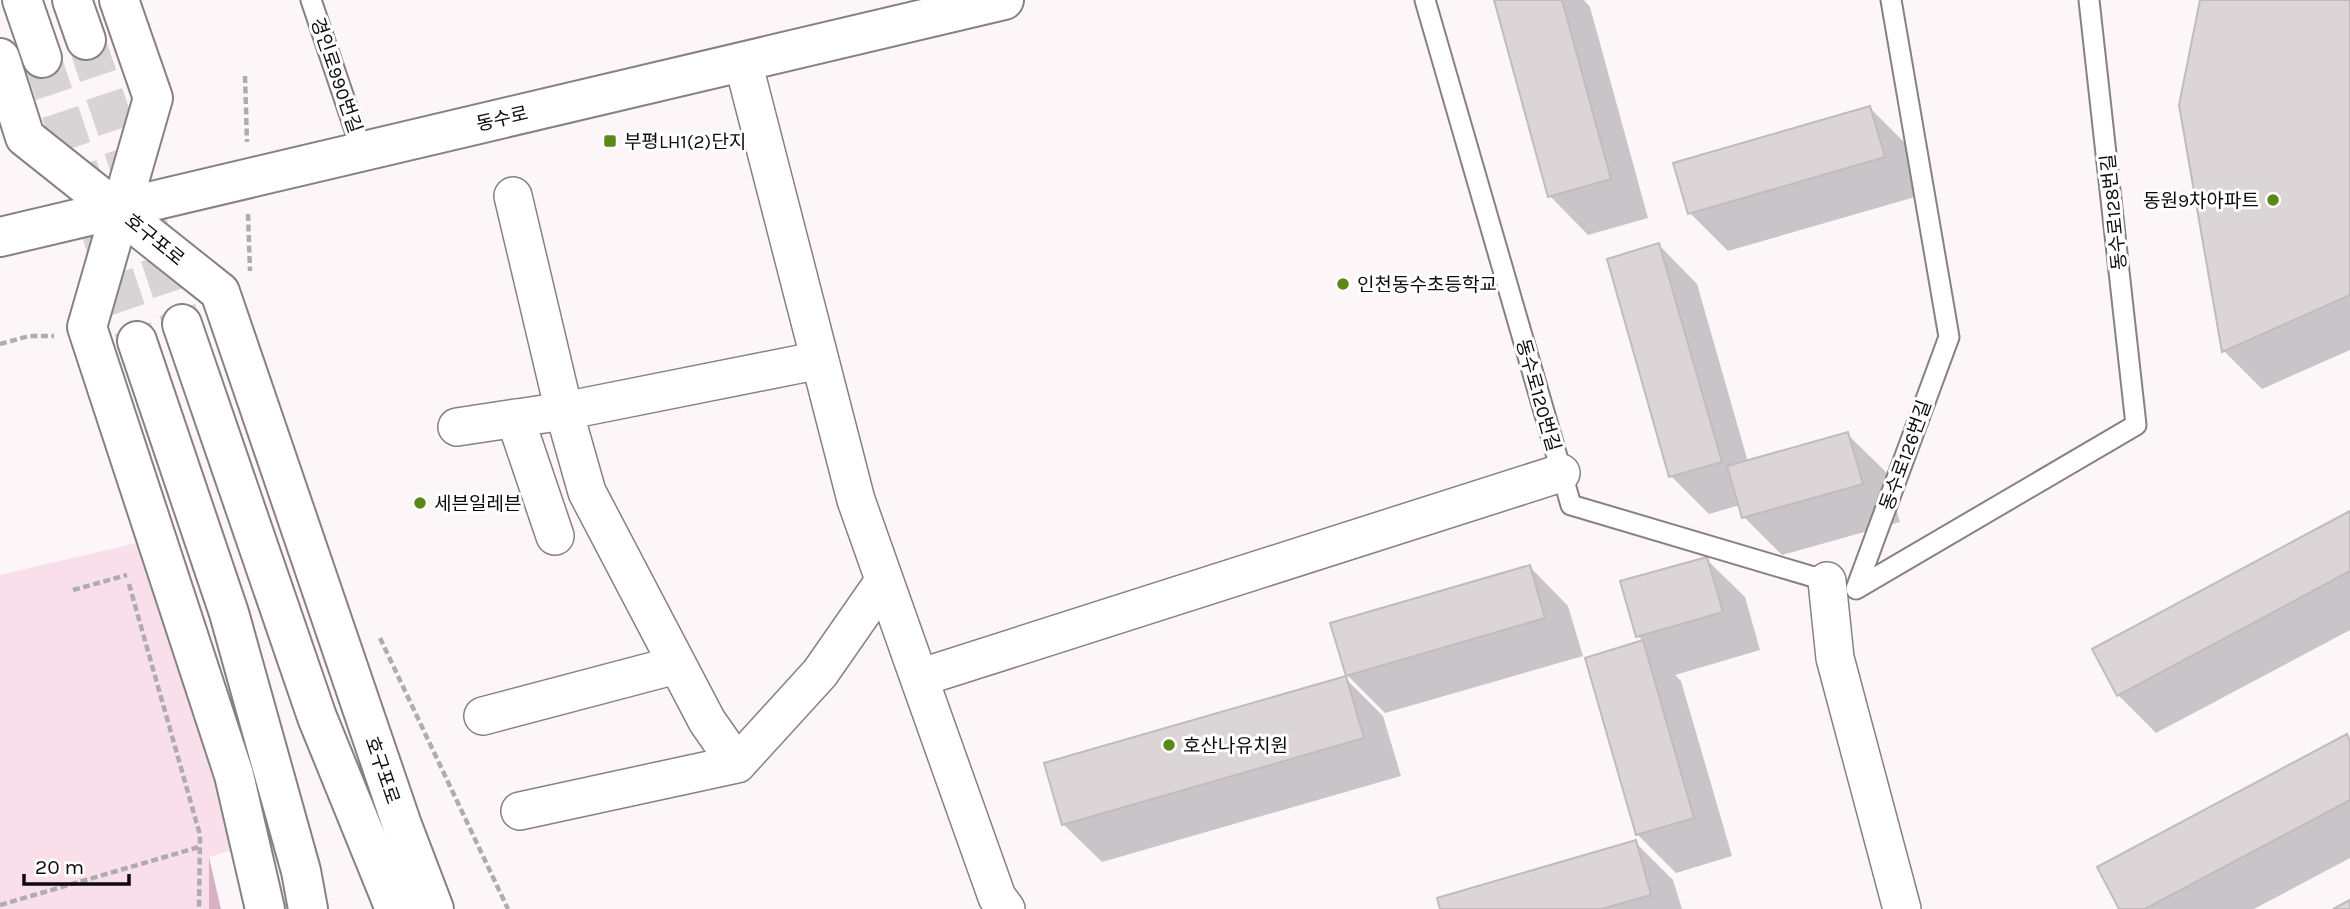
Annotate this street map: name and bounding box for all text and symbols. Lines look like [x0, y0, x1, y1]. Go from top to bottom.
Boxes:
street label: 경인로990번길 [306, 15, 366, 136]
street label: 동수로 [474, 102, 530, 136]
place label: 부평LH1(2)단지 [624, 131, 746, 153]
marker: 부평LH1(2)단지 [602, 133, 618, 149]
street label: 동수로128번길 [2097, 153, 2131, 271]
place label: 동원9차아파트 [2143, 190, 2259, 212]
marker: 동원9차아파트 [2265, 192, 2281, 208]
street label: 호구포로 [120, 209, 188, 270]
place label: 인천동수초등학교 [1357, 274, 1497, 296]
marker: 인천동수초등학교 [1335, 276, 1351, 292]
street label: 동수로120번길 [1511, 337, 1565, 454]
street label: 동수로126번길 [1876, 397, 1936, 513]
place label: 세븐일레븐 [434, 493, 521, 515]
marker: 세븐일레븐 [412, 495, 428, 511]
street label: 호구포로 [360, 734, 404, 807]
place label: 호산나유치원 [1183, 735, 1288, 757]
marker: 호산나유치원 [1161, 737, 1177, 753]
scale bar [24, 842, 130, 886]
text: 20 m [35, 855, 84, 879]

